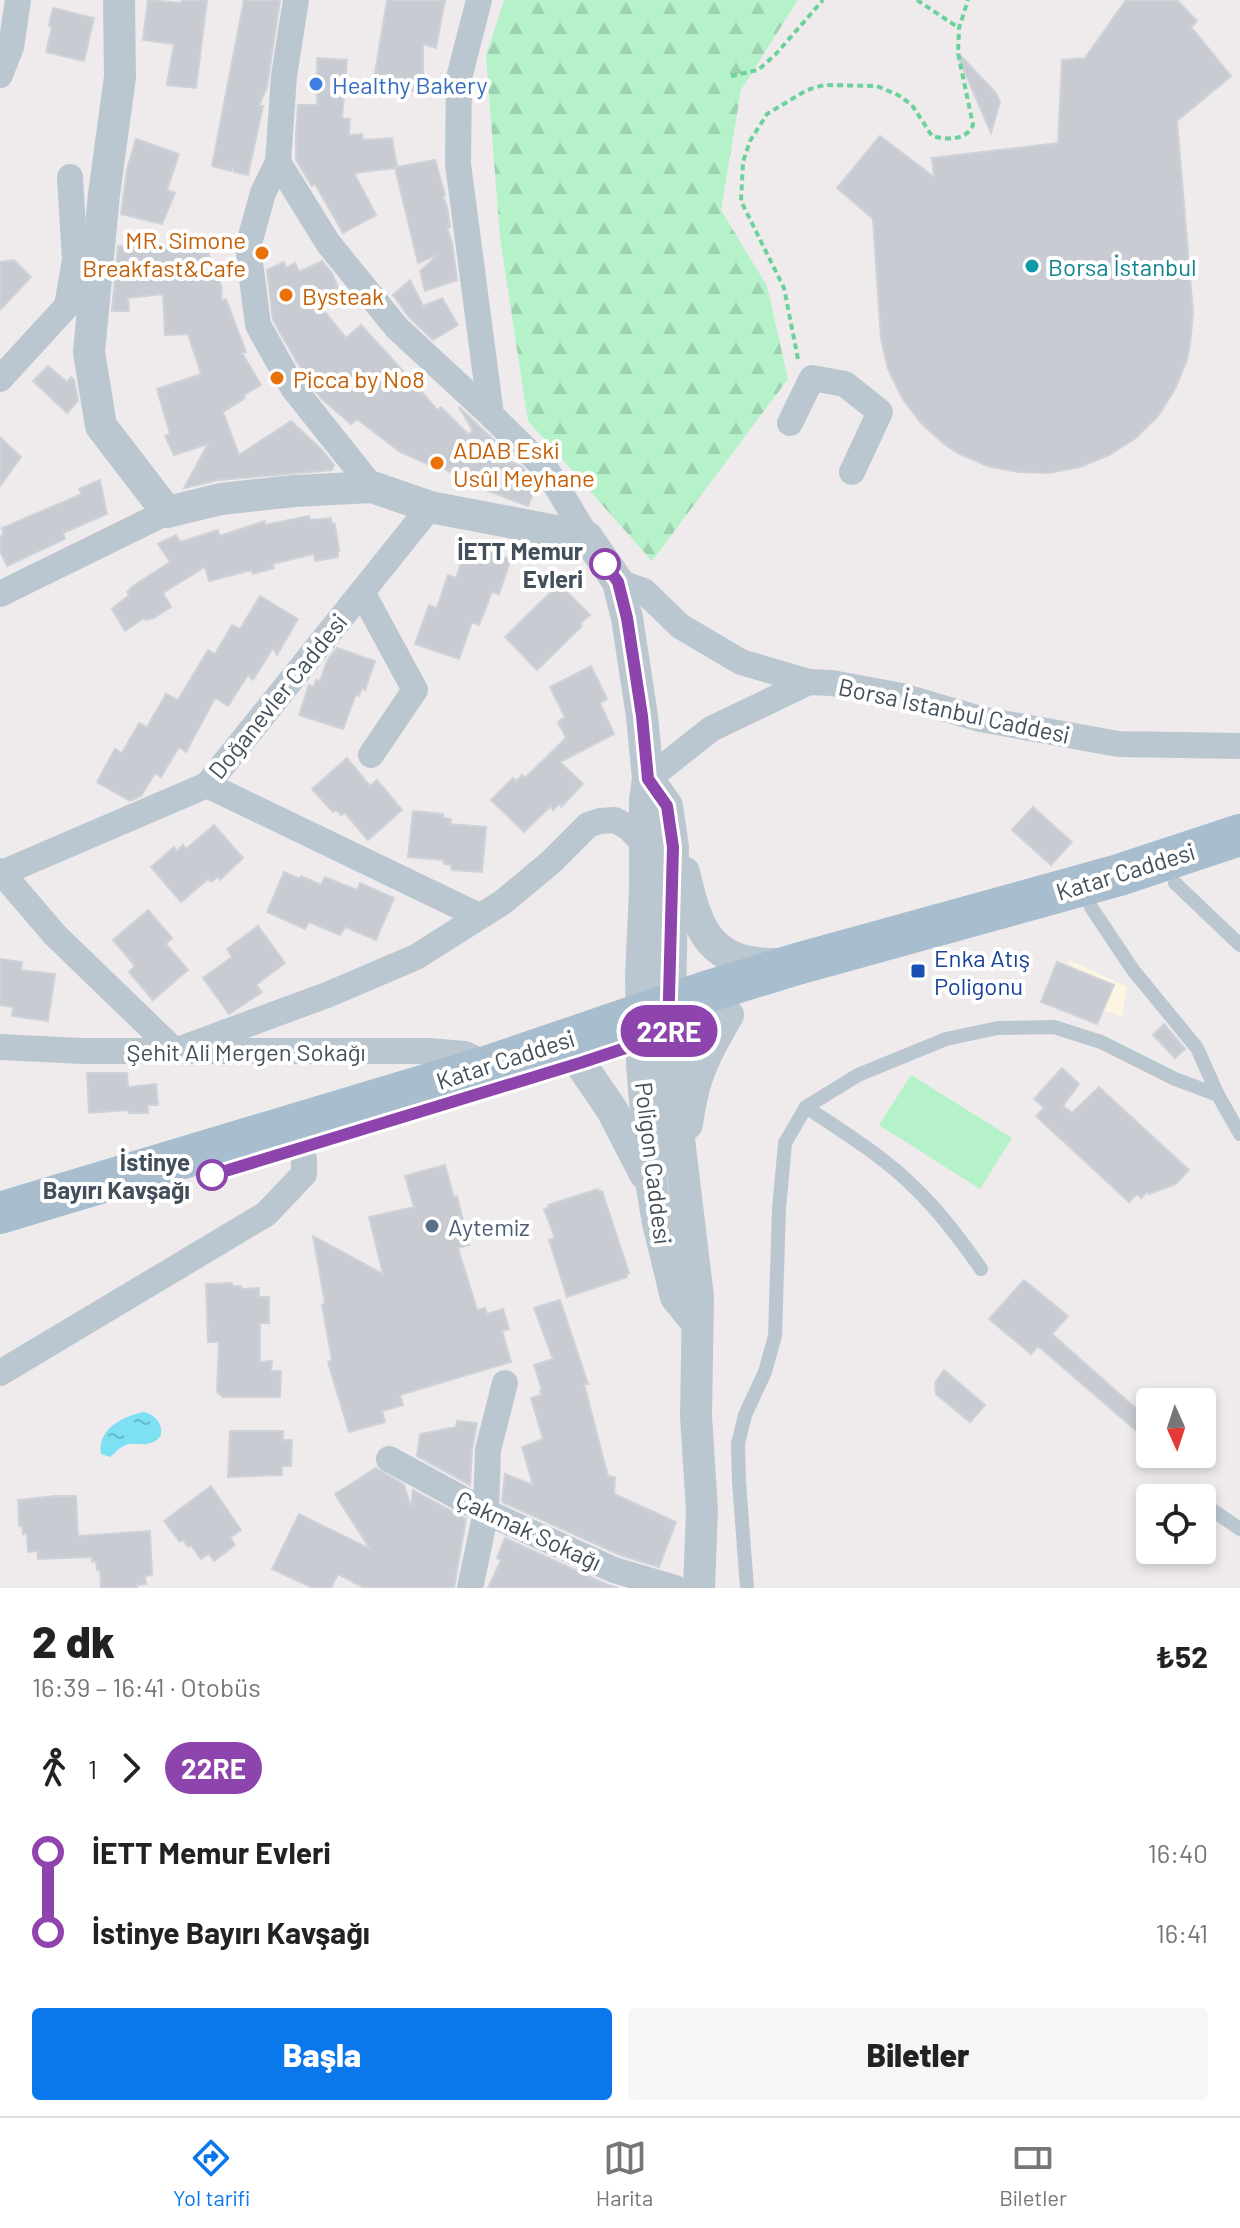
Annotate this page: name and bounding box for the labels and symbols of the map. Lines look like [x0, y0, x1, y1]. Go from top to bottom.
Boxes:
place label: Healthy Bakery [332, 70, 487, 99]
marker: Healthy Bakery [307, 75, 325, 93]
place label: MR. Simone Breakfast&Cafe [82, 225, 246, 282]
marker: MR. Simone Breakfast&Cafe [253, 244, 271, 262]
place label: Borsa İstanbul [1048, 252, 1197, 281]
marker: Borsa İstanbul [1023, 257, 1041, 275]
place label: Bysteak [302, 281, 384, 310]
marker: Bysteak [277, 286, 295, 304]
place label: Picca by No8 [293, 364, 425, 393]
marker: Picca by No8 [268, 369, 286, 387]
place label: ADAB Eski Usûl Meyhane [453, 435, 595, 492]
marker: ADAB Eski Usûl Meyhane [428, 454, 446, 472]
place label: İETT Memur Evleri [457, 536, 583, 593]
marker: İETT Memur Evleri [590, 549, 620, 579]
street label: Doğanevler Caddesi [202, 608, 352, 784]
street label: Borsa İstanbul Caddesi [836, 671, 1072, 749]
street label: Katar Caddesi [1052, 836, 1198, 906]
place label: Enka Atış Poligonu [934, 943, 1030, 1000]
marker: Enka Atış Poligonu [909, 962, 927, 980]
line badge: 22RE [613, 1005, 725, 1057]
street label: Katar Caddesi [432, 1023, 578, 1095]
street label: Şehit Ali Mergen Sokağı [126, 1037, 366, 1066]
street label: Poligon Caddesi [630, 1080, 678, 1246]
place label: İstinye Bayırı Kavşağı [43, 1147, 190, 1204]
marker: İstinye Bayırı Kavşağı [197, 1160, 227, 1190]
place label: Aytemiz [448, 1212, 530, 1241]
marker: Aytemiz [423, 1217, 441, 1235]
north arrow [1136, 1388, 1216, 1468]
street label: Çakmak Sokağı [452, 1484, 606, 1576]

